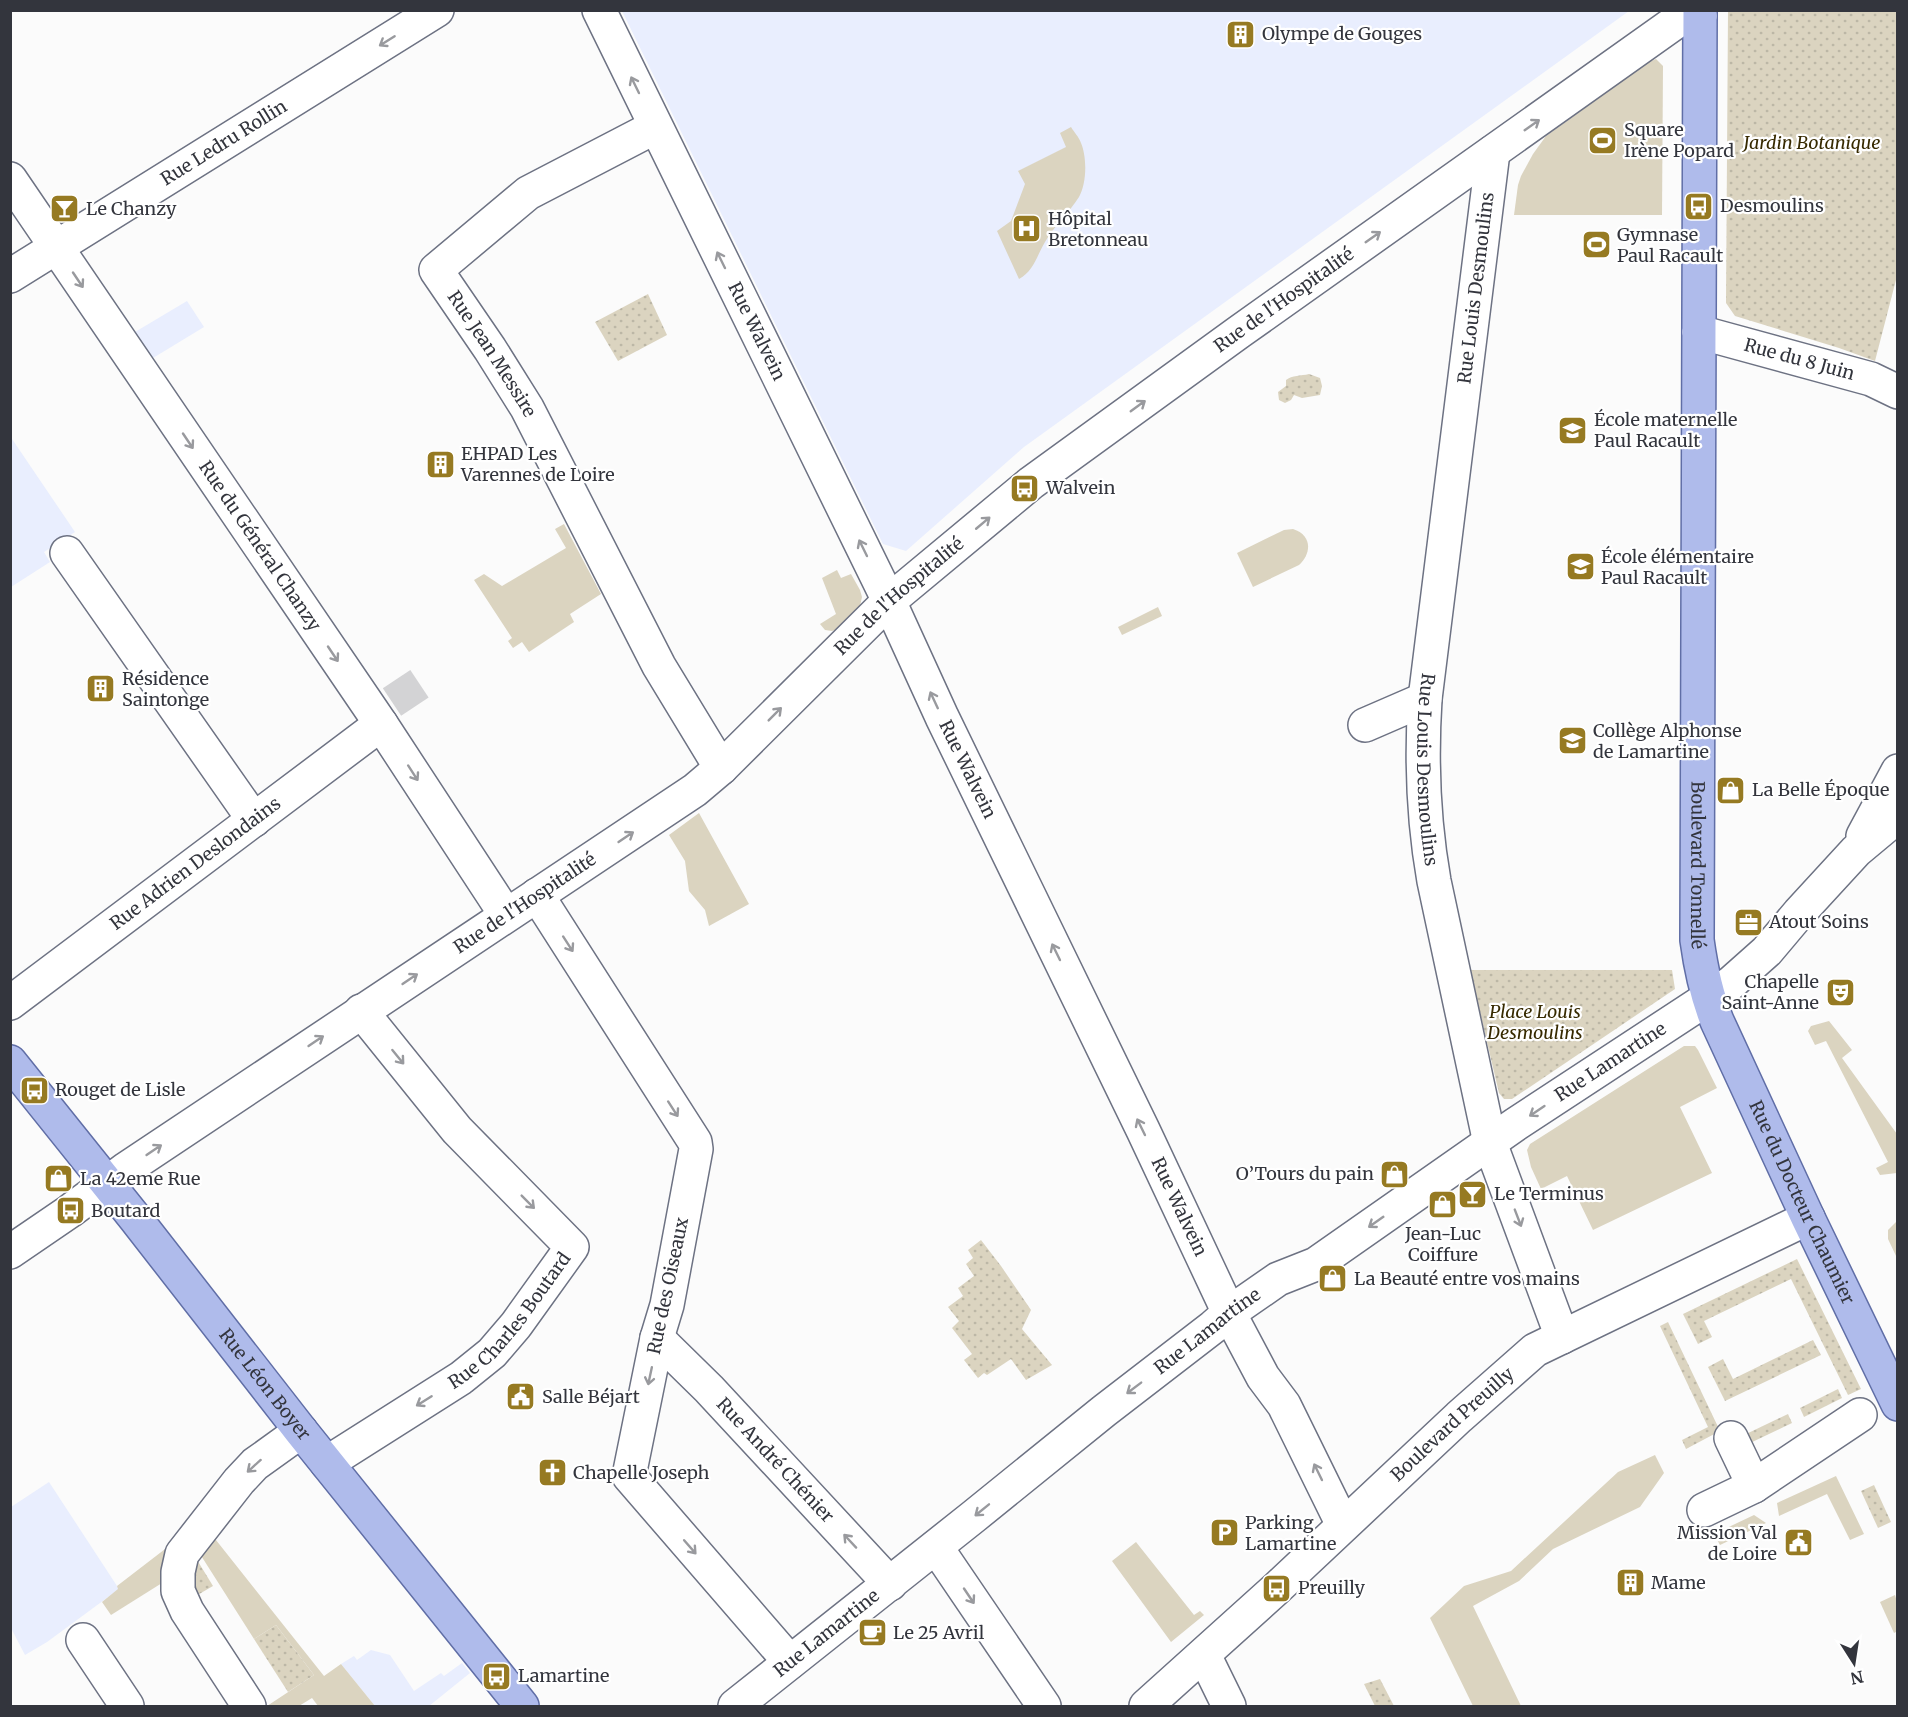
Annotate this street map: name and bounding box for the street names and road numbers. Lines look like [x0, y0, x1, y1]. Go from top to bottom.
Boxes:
street label: Rue Ledru Rollin [156, 94, 291, 190]
street label: Rue Louis Desmoulins [1452, 191, 1499, 385]
street label: Rue de l'Hospitalité [1209, 242, 1358, 357]
street label: Rue Walvein [723, 278, 791, 384]
street label: Rue Jean Messire [443, 286, 542, 421]
street label: Rue du 8 Juin [1742, 333, 1857, 385]
street label: Rue du Général Chanzy [194, 456, 327, 636]
street label: Rue de l'Hospitalité [829, 532, 968, 660]
street label: Rue Louis Desmoulins [1412, 672, 1443, 868]
street label: Rue Walvein [934, 716, 1002, 822]
street label: Boulevard Tonnellé [1686, 781, 1710, 951]
street label: Rue Adrien Deslondains [105, 791, 285, 935]
street label: Rue de l'Hospitalité [449, 847, 600, 958]
street label: Rue Lamartine [1550, 1017, 1670, 1106]
street label: Rue du Docteur Chaumier [1744, 1097, 1860, 1308]
street label: Rue Walvein [1146, 1153, 1213, 1260]
street label: Rue des Oiseaux [642, 1215, 693, 1356]
street label: Rue Charles Boutard [444, 1248, 575, 1394]
street label: Rue Lamartine [1149, 1283, 1265, 1379]
street label: Rue Léon Boyer [214, 1324, 316, 1445]
street label: Boulevard Preuilly [1386, 1362, 1519, 1486]
street label: Rue André Chénier [712, 1393, 839, 1527]
street label: Rue Lamartine [769, 1584, 884, 1682]

